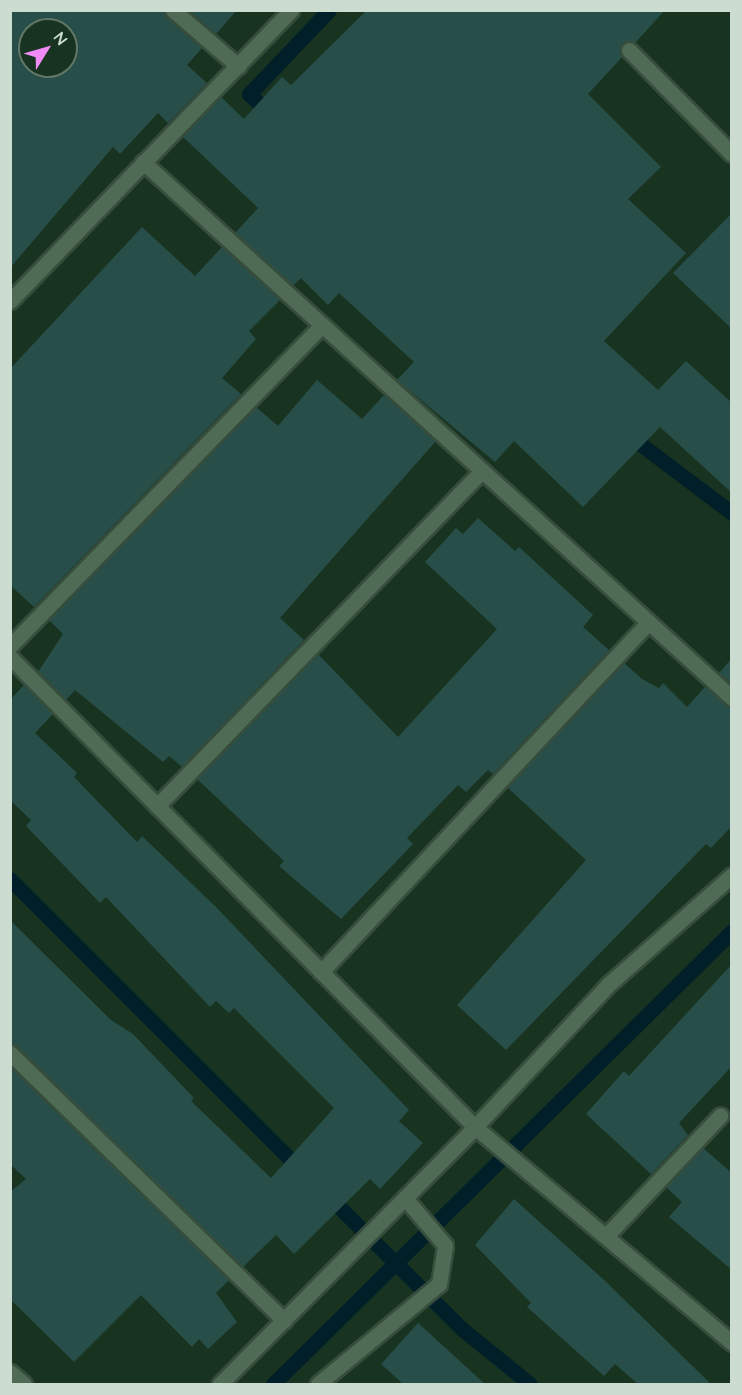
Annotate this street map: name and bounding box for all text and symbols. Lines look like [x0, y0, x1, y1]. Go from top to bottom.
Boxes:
north arrow [18, 18, 78, 78]
text: N [49, 28, 72, 49]

